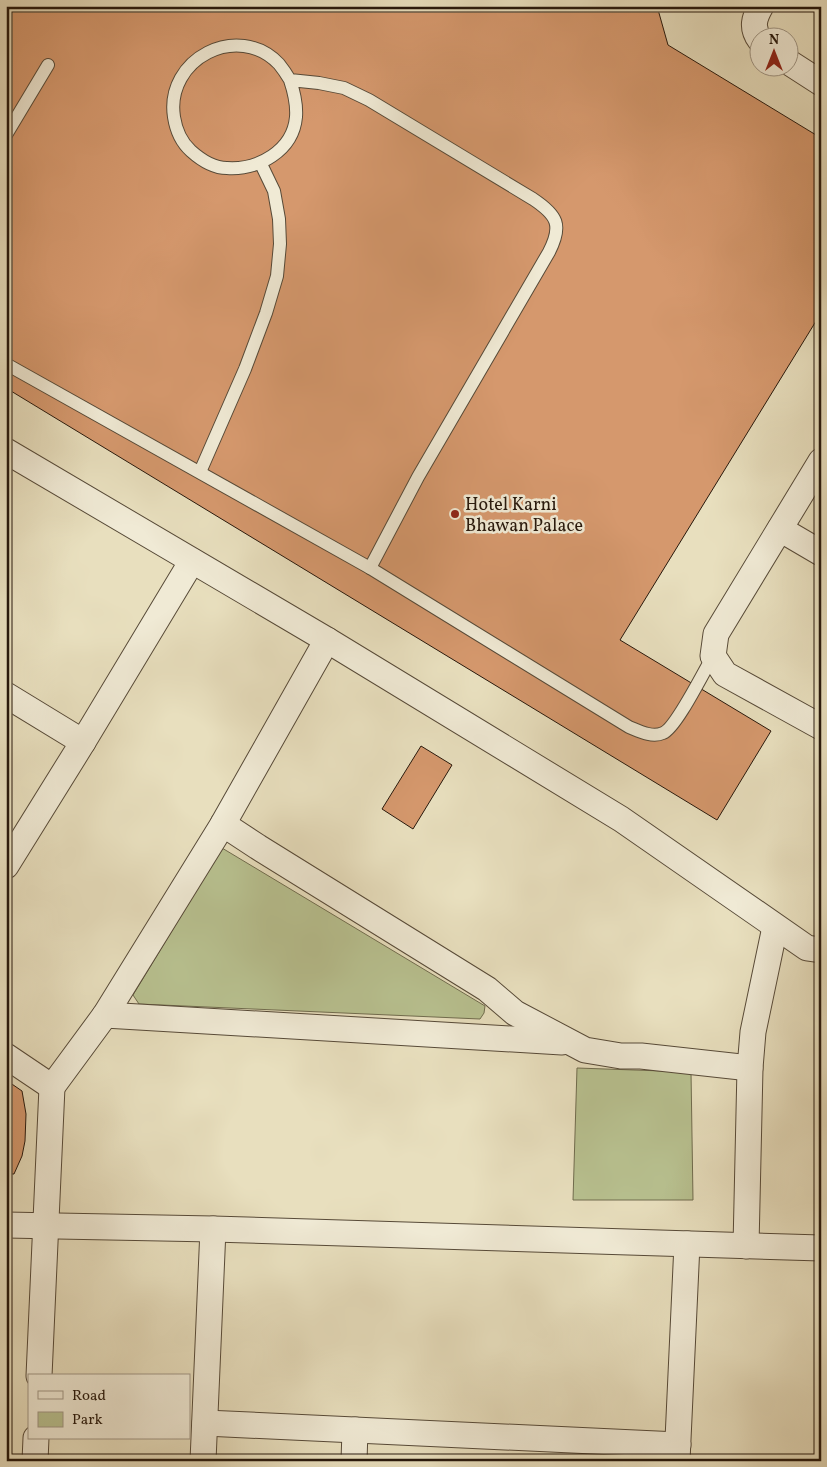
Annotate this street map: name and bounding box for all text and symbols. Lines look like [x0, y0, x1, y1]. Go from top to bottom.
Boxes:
north arrow [750, 28, 800, 78]
text: N [769, 31, 779, 50]
place label: Hotel Karni Bhawan Palace [465, 493, 583, 539]
marker: Hotel Karni Bhawan Palace [449, 508, 461, 520]
legend [28, 1374, 190, 1440]
text: Road [72, 1386, 106, 1407]
text: Park [72, 1410, 103, 1431]

